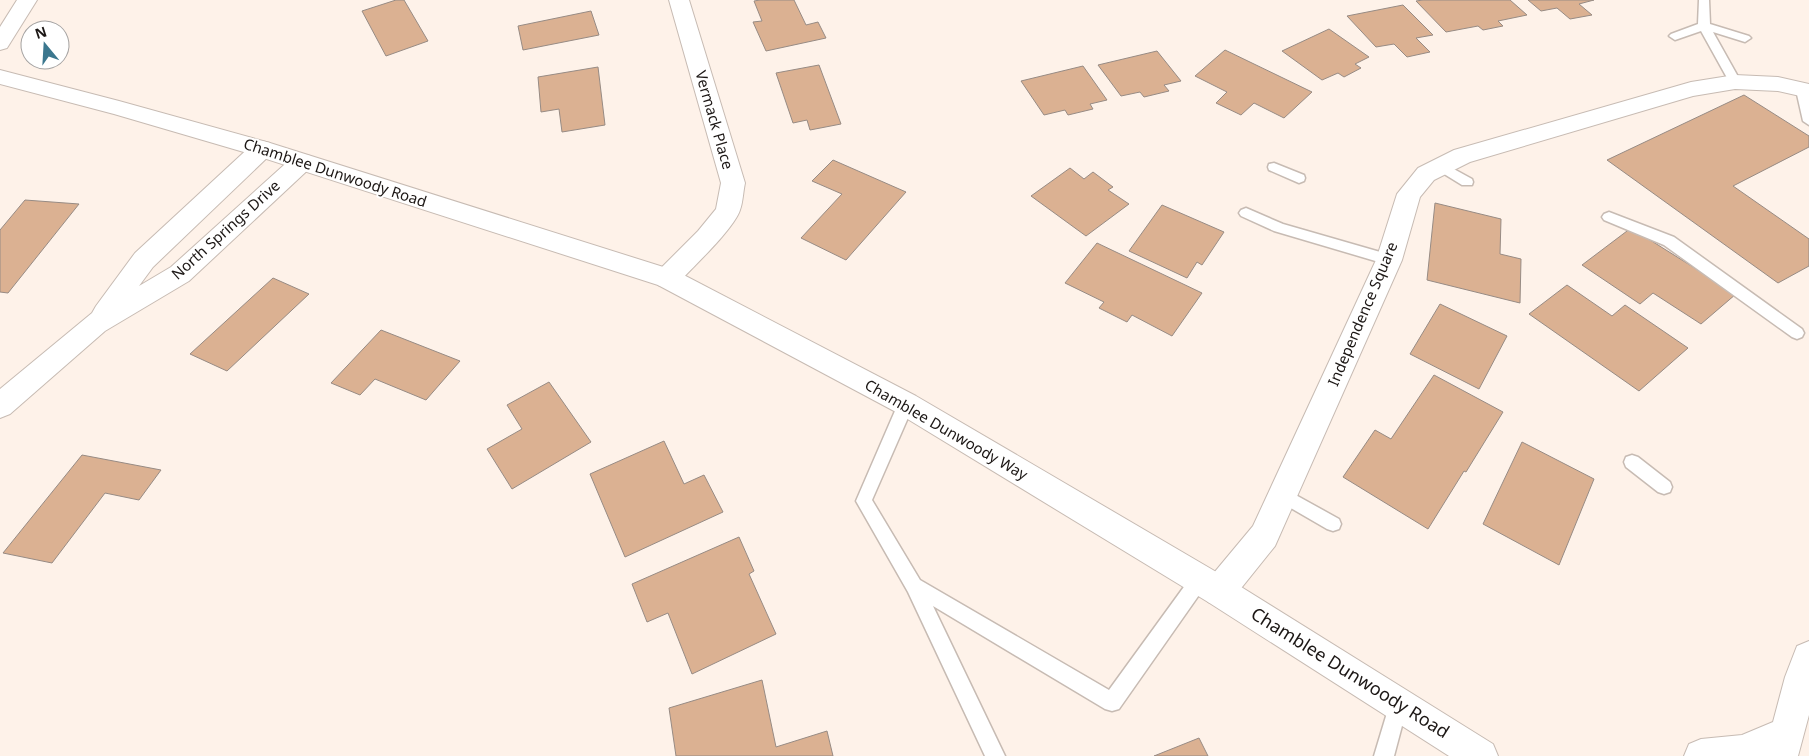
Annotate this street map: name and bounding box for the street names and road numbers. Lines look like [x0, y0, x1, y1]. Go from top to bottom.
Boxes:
street label: Vermack Place [691, 68, 739, 171]
street label: Chamblee Dunwoody Road [241, 133, 429, 211]
street label: North Springs Drive [167, 175, 284, 283]
street label: Independence Square [1323, 238, 1402, 389]
street label: Chamblee Dunwoody Way [861, 374, 1032, 484]
street label: Chamblee Dunwoody Road [1247, 601, 1454, 743]

